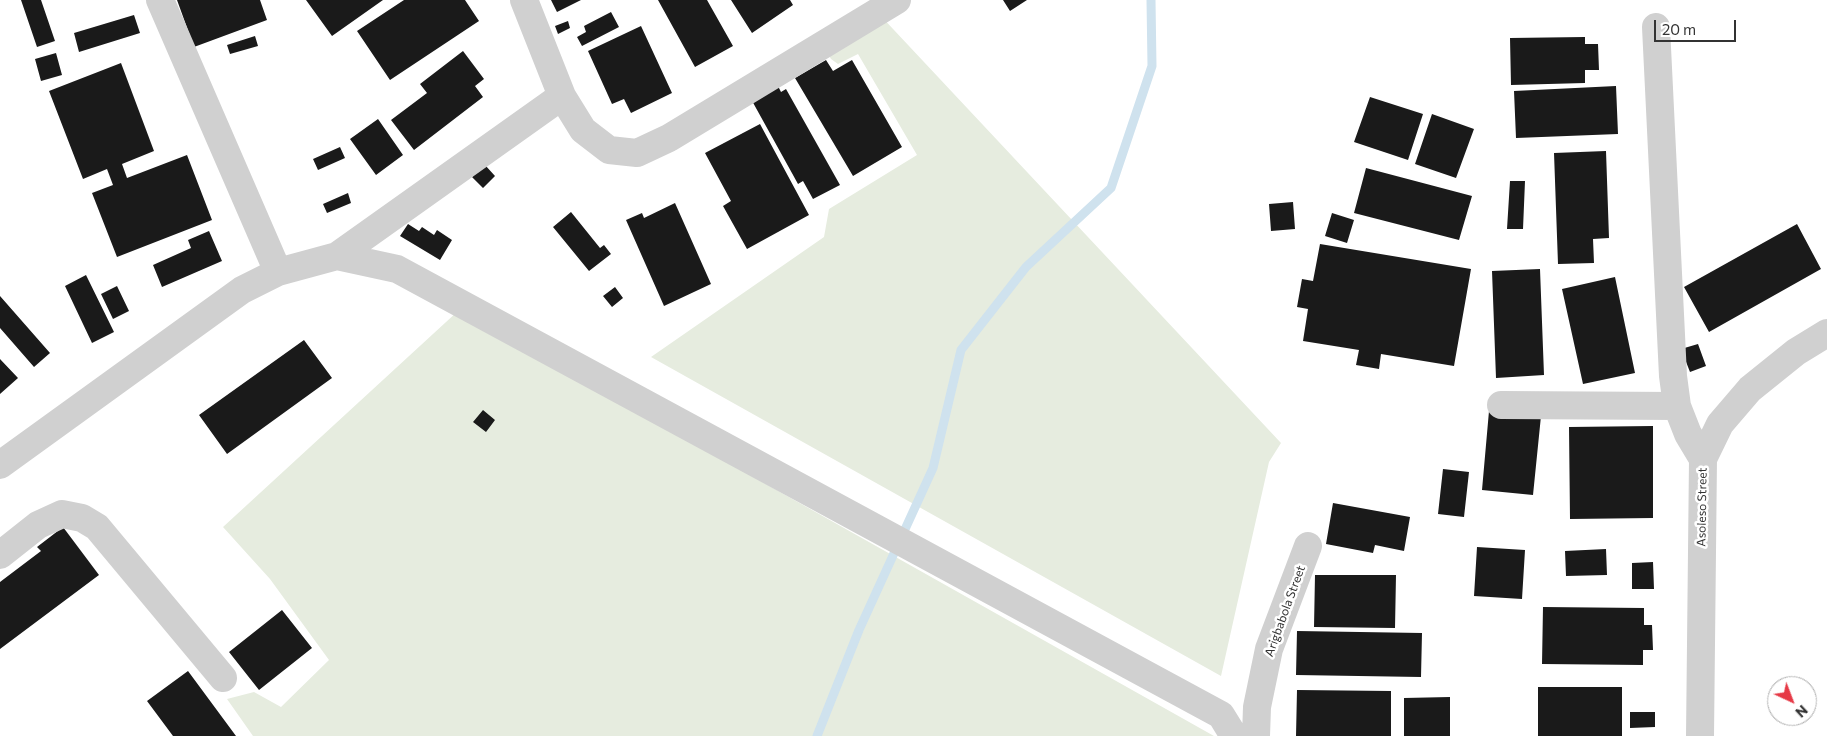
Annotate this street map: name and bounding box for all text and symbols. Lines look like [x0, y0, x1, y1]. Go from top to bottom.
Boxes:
scale bar [1657, 10, 1740, 42]
text: 20 m [1662, 20, 1696, 38]
street label: Asoleso Street [1694, 467, 1710, 547]
street label: Arigbabola Street [1262, 564, 1308, 658]
north arrow [1767, 676, 1817, 726]
text: N [1792, 702, 1812, 721]

